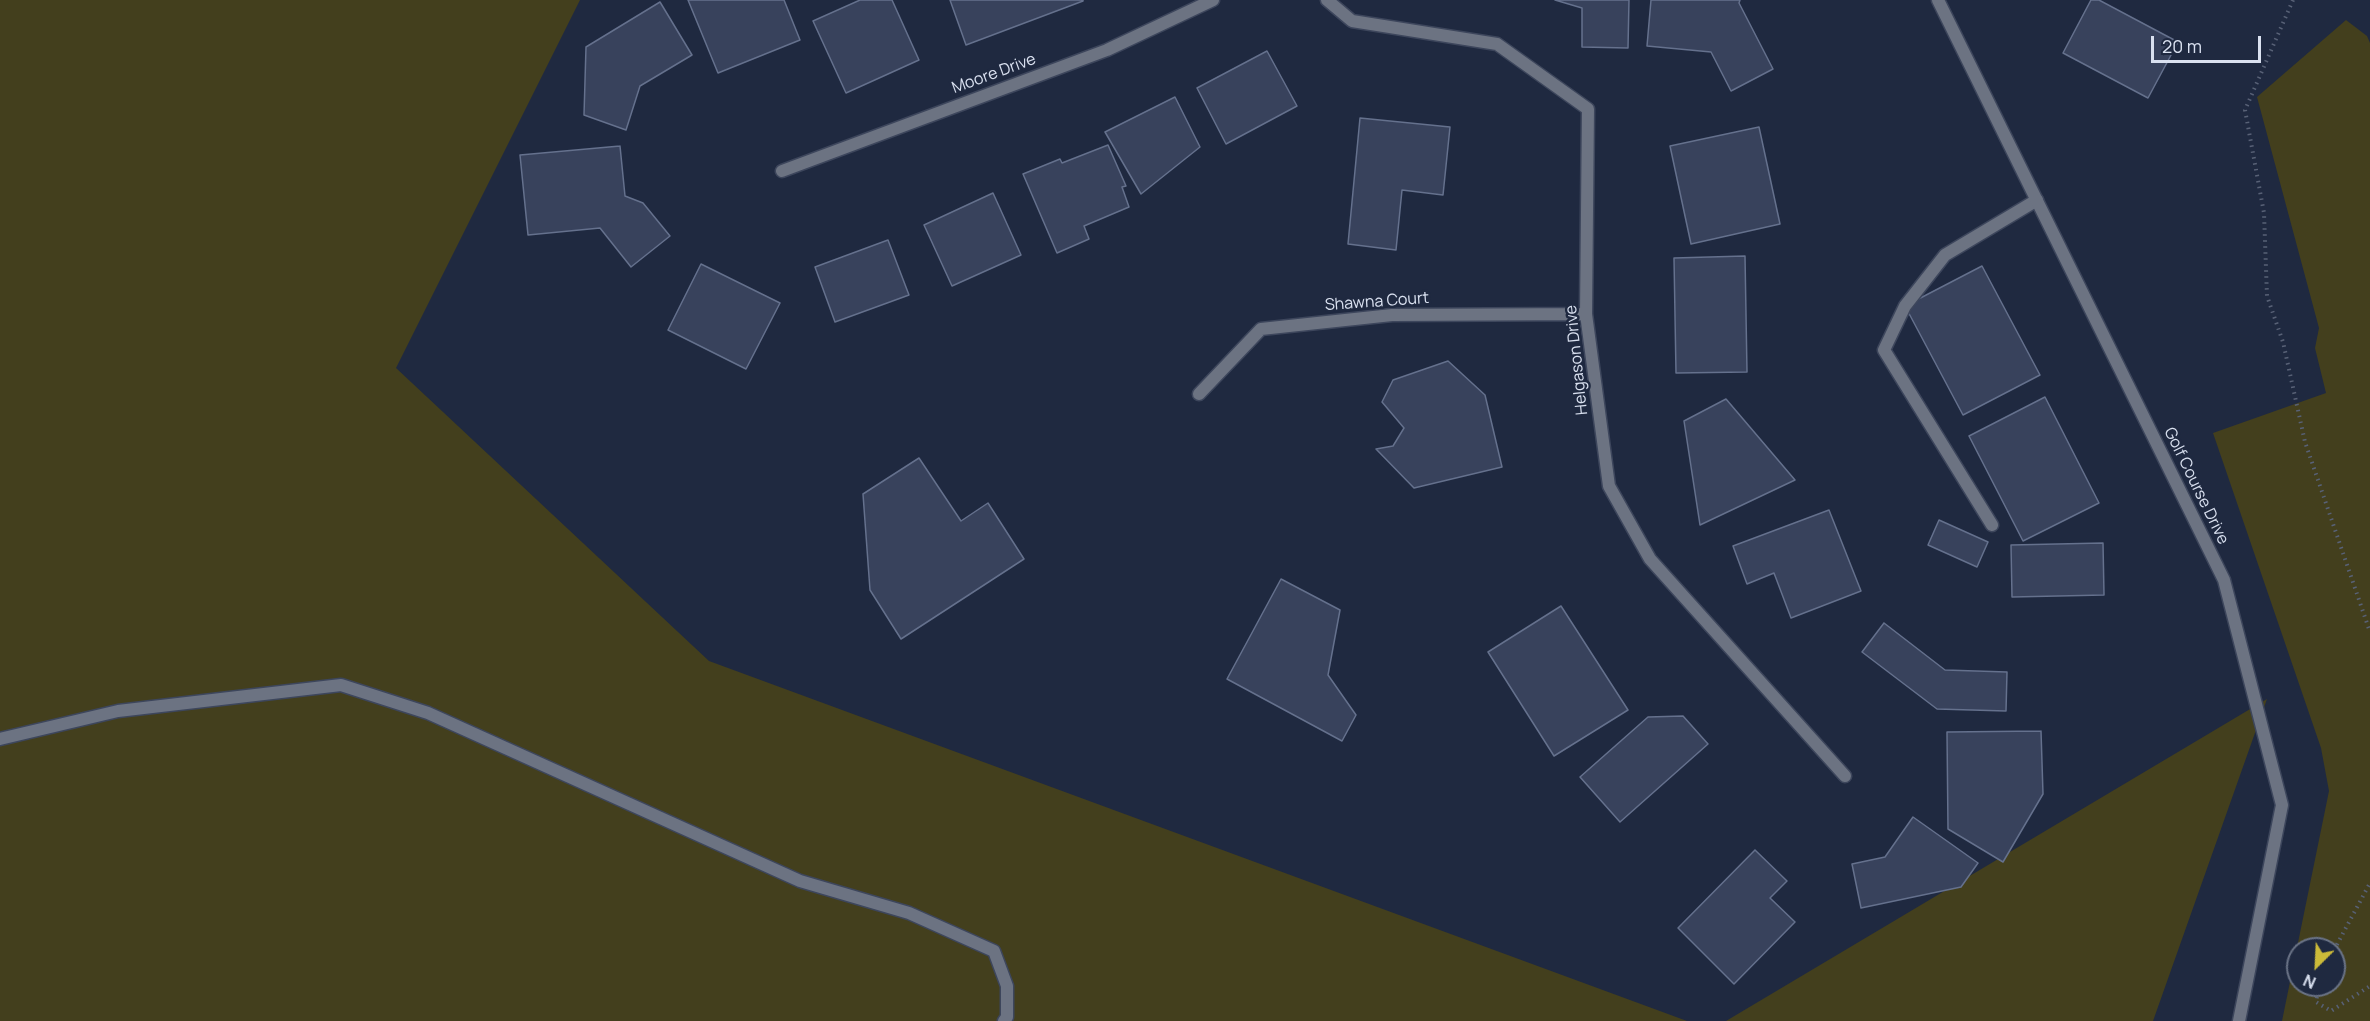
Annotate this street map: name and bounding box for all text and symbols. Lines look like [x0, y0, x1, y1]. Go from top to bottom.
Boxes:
scale bar [2154, 24, 2264, 62]
text: 20 m [2162, 34, 2202, 58]
street label: Moore Drive [949, 50, 1039, 98]
street label: Shawna Court [1324, 289, 1430, 315]
street label: Helgason Drive [1562, 304, 1592, 416]
street label: Golf Course Drive [2159, 424, 2233, 548]
north arrow [2286, 937, 2346, 997]
text: N [2300, 969, 2319, 994]

